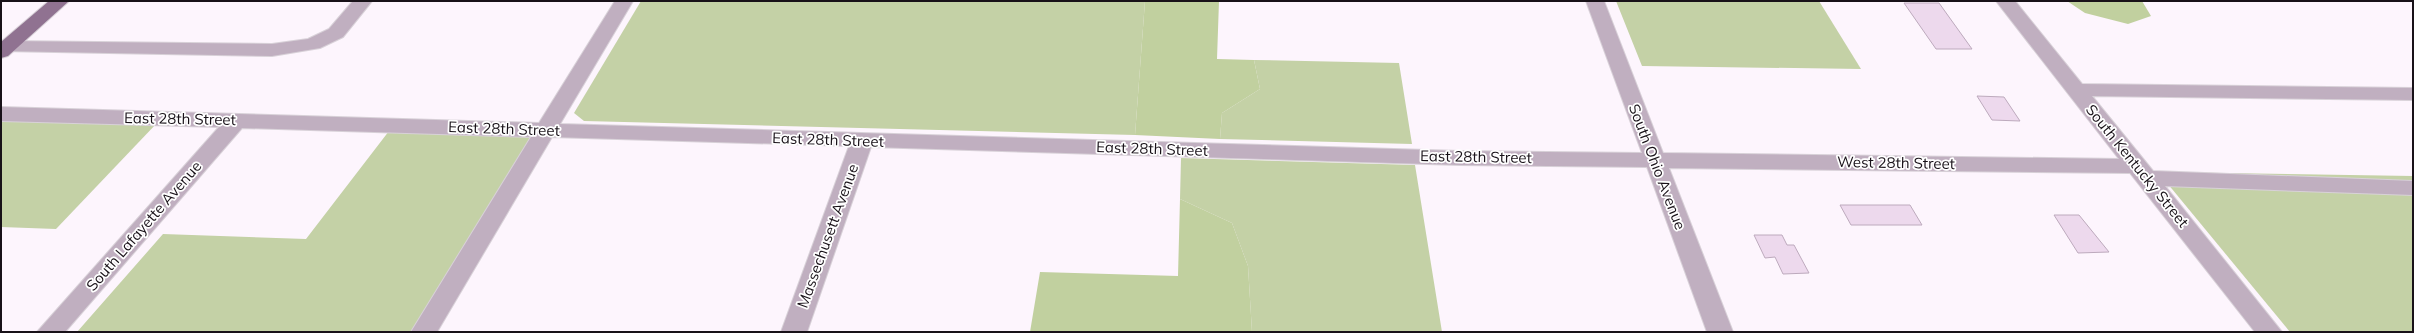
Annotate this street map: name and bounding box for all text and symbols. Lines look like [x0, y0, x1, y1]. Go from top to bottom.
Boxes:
street label: South Kentucky Street [2082, 100, 2193, 231]
street label: South Ohio Avenue [1625, 101, 1690, 232]
street label: East 28th Street [124, 108, 236, 129]
street label: East 28th Street [448, 117, 560, 140]
street label: East 28th Street [772, 128, 884, 151]
street label: East 28th Street [1096, 137, 1208, 160]
street label: East 28th Street [1420, 146, 1532, 167]
street label: West 28th Street [1837, 152, 1955, 173]
street label: South Lafayette Avenue [82, 157, 205, 295]
street label: Massechusett Avenue [793, 161, 862, 310]

